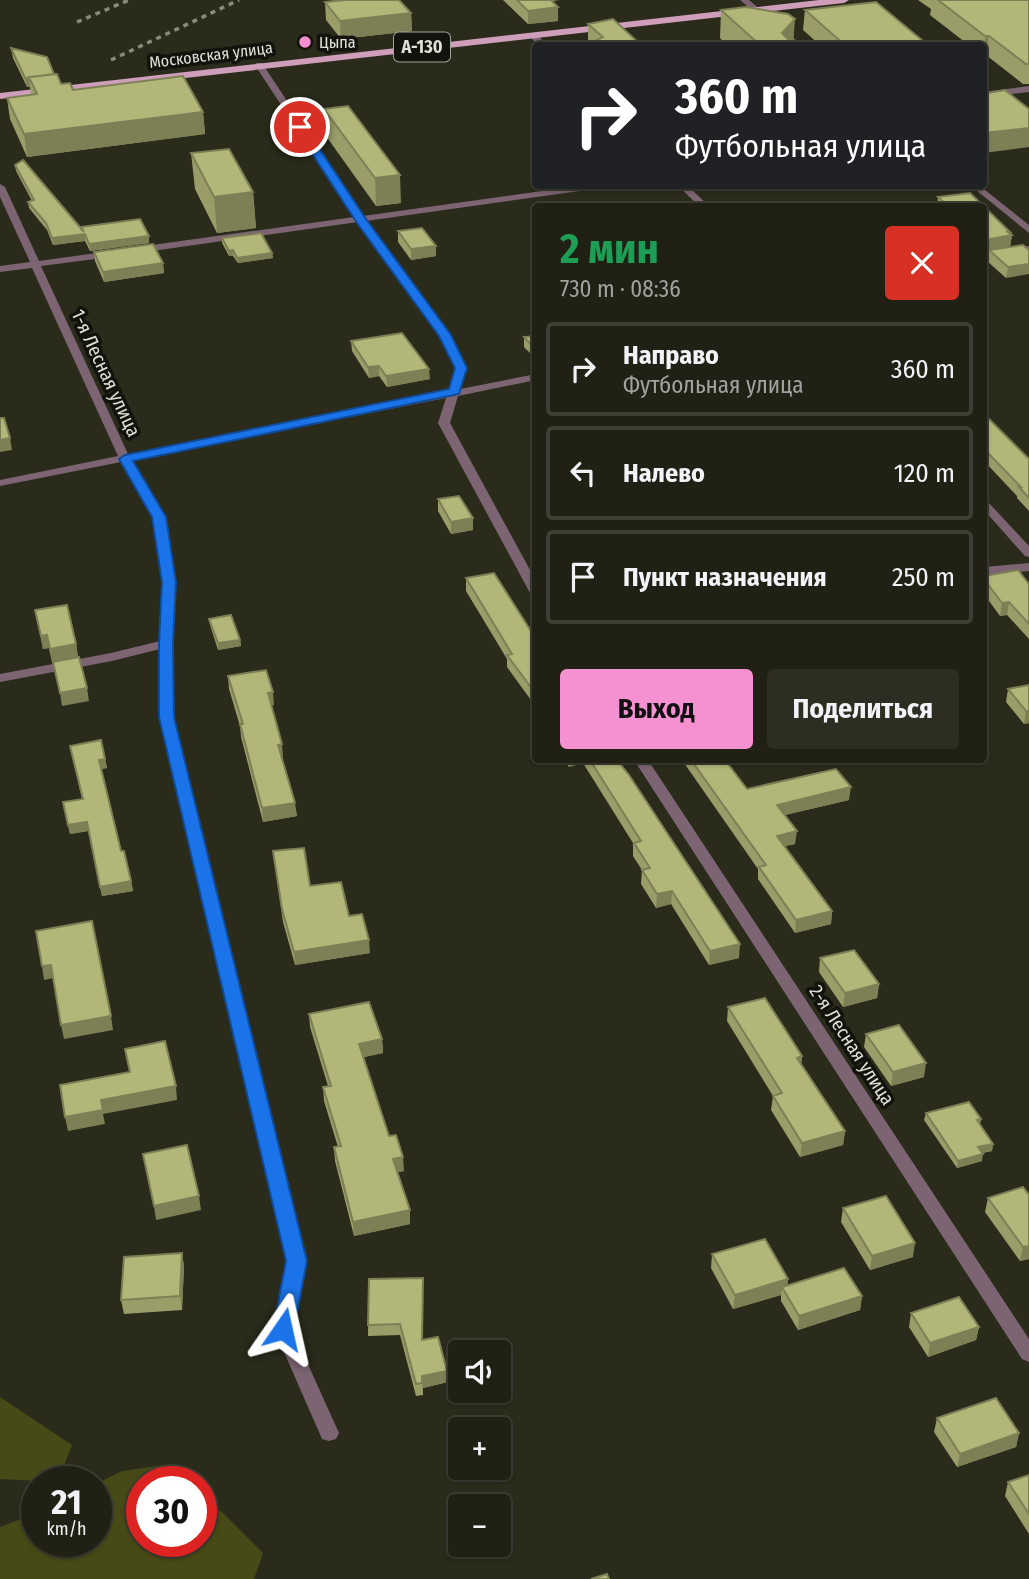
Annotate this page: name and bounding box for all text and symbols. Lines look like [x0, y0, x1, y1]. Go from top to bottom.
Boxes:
road number: А-130 [394, 32, 450, 62]
place label: Цыпа [319, 33, 356, 52]
marker: Цыпа [297, 34, 313, 50]
street label: Московская улица [148, 38, 274, 72]
text: 360 m [675, 67, 798, 126]
icon: right [560, 70, 651, 161]
pin [270, 97, 330, 157]
icon: arrive [281, 108, 319, 146]
text: Футбольная улица [675, 127, 926, 165]
text: 2 мин [560, 224, 659, 274]
button: close [885, 226, 959, 300]
text: 730 m · 08:36 [560, 275, 681, 303]
street label: 1-я Лесная улица [66, 306, 146, 440]
text: Направо [623, 340, 719, 371]
icon: right [564, 350, 602, 388]
text: 360 m [891, 354, 955, 385]
text: Футбольная улица [623, 371, 804, 399]
icon: left [564, 454, 602, 492]
text: Налево [623, 458, 705, 489]
text: 120 m [894, 458, 955, 489]
icon: arrive [564, 558, 602, 596]
text: Пункт назначения [623, 562, 827, 593]
text: 250 m [892, 562, 955, 593]
button: Выход [560, 669, 753, 749]
button: Поделиться [767, 669, 959, 749]
street label: 2-я Лесная улица [805, 981, 899, 1109]
position arrow [246, 1292, 320, 1366]
map controls [448, 1340, 511, 1557]
button: sound [448, 1340, 511, 1403]
button: + [448, 1417, 511, 1480]
speed limit sign: 30 [126, 1466, 217, 1557]
text: 21 [51, 1481, 82, 1523]
button: − [448, 1494, 511, 1557]
text: km/h [46, 1518, 87, 1540]

